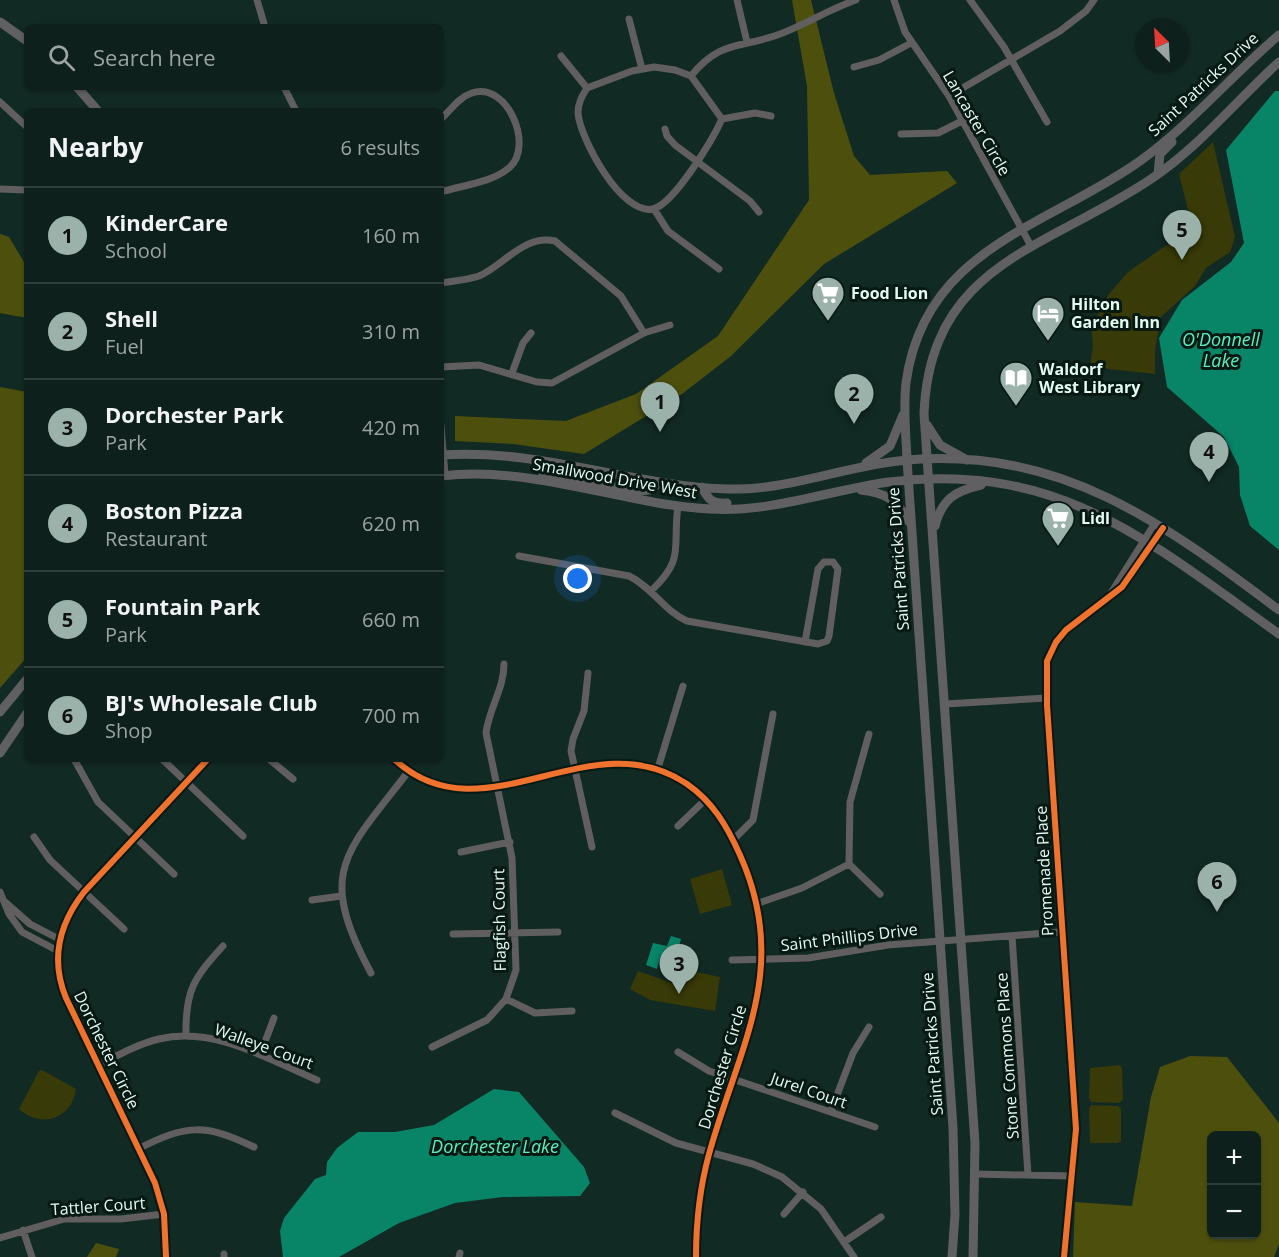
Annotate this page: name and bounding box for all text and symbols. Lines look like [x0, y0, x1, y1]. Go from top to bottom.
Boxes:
north arrow [1135, 18, 1189, 72]
search box [24, 24, 444, 90]
street label: Saint Patricks Drive [1143, 27, 1263, 141]
icon: search [45, 41, 78, 74]
text: Search here [93, 42, 216, 72]
street label: Lancaster Circle [938, 66, 1016, 180]
text: Nearby [48, 129, 143, 165]
text: 6 results [340, 134, 420, 161]
text: KinderCare [105, 207, 228, 237]
pin: 5 [1162, 210, 1202, 260]
text: 1 [62, 222, 73, 249]
text: 160 m [362, 222, 420, 249]
text: School [105, 237, 167, 264]
supermarket icon: Food Lion [810, 275, 846, 322]
place label: Food Lion [851, 282, 928, 304]
place label: Hilton Garden Inn [1071, 293, 1160, 333]
hotel icon: Hilton Garden Inn [1030, 295, 1066, 342]
text: Shell [105, 303, 158, 333]
text: 2 [62, 318, 73, 345]
text: 310 m [362, 318, 420, 345]
water label: O'Donnell Lake [1182, 327, 1260, 372]
text: Fuel [105, 333, 144, 360]
place label: Waldorf West Library [1039, 358, 1141, 398]
library icon: Waldorf West Library [998, 360, 1034, 407]
pin: 2 [834, 374, 874, 424]
pin: 1 [640, 382, 680, 432]
text: Dorchester Park [105, 399, 284, 429]
text: 3 [62, 414, 73, 441]
text: 420 m [362, 414, 420, 441]
text: Park [105, 429, 147, 456]
pin: 4 [1190, 432, 1228, 482]
street label: Smallwood Drive West [531, 453, 699, 503]
street label: Saint Patricks Drive [882, 487, 914, 631]
text: Boston Pizza [105, 495, 243, 525]
supermarket icon: Lidl [1040, 500, 1076, 547]
place label: Lidl [1081, 507, 1110, 529]
text: 4 [62, 510, 73, 537]
text: 620 m [362, 510, 420, 537]
text: Restaurant [105, 525, 207, 552]
your location [563, 564, 592, 593]
text: Fountain Park [105, 591, 260, 621]
text: 5 [62, 606, 73, 633]
text: 660 m [362, 606, 420, 633]
text: Park [105, 621, 147, 648]
text: BJ's Wholesale Club [105, 687, 317, 717]
text: 6 [62, 702, 73, 729]
text: 700 m [362, 702, 420, 729]
text: Shop [105, 717, 153, 744]
street label: Promenade Place [1030, 805, 1058, 937]
pin: 6 [1198, 862, 1236, 912]
street label: Flagfish Court [487, 868, 511, 972]
street label: Saint Phillips Drive [779, 918, 919, 956]
pin: 3 [660, 944, 698, 994]
street label: Saint Patricks Drive [916, 972, 948, 1116]
street label: Stone Commons Place [990, 972, 1024, 1140]
street label: Dorchester Circle [69, 987, 145, 1113]
street label: Dorchester Circle [693, 1002, 751, 1132]
street label: Walleye Court [212, 1018, 317, 1074]
street label: Jurel Court [766, 1066, 850, 1113]
map controls [1207, 1131, 1261, 1239]
button: + [1207, 1131, 1261, 1185]
water label: Dorchester Lake [431, 1134, 559, 1158]
button: − [1207, 1185, 1261, 1239]
street label: Tattler Court [50, 1192, 146, 1220]

